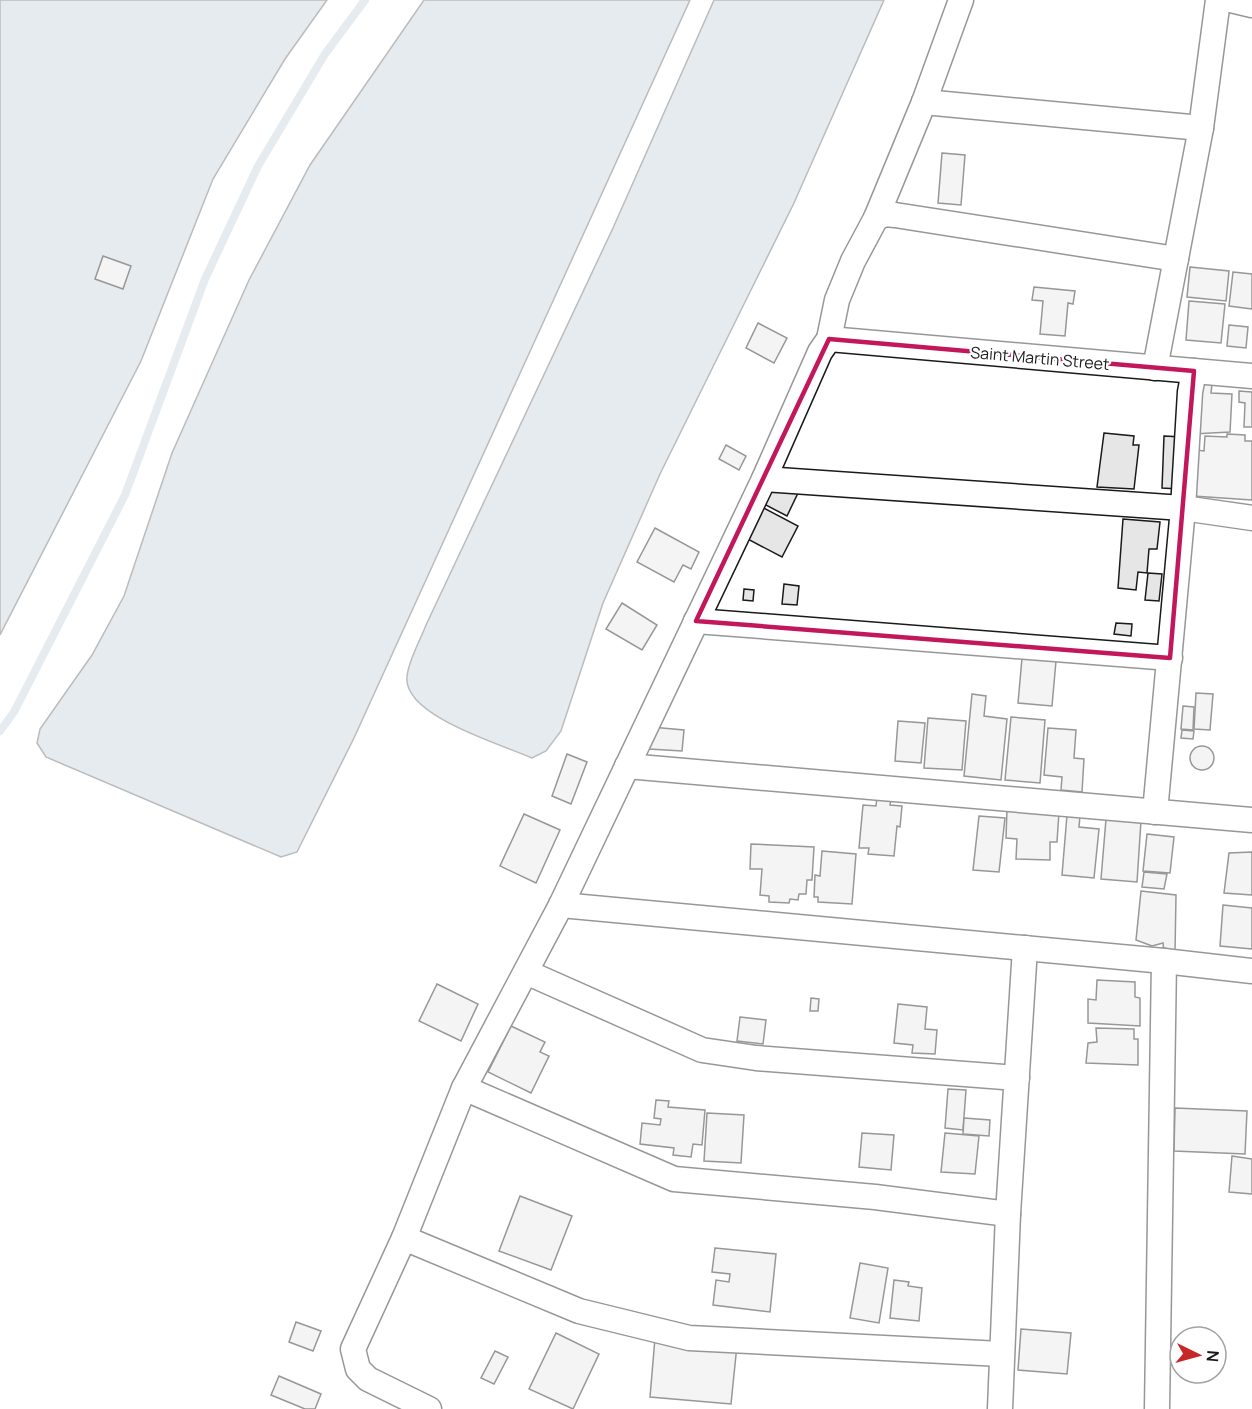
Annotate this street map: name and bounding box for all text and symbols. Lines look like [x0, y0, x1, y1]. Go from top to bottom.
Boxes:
street label: Saint Martin Street [970, 341, 1110, 375]
north arrow [1168, 1325, 1228, 1385]
text: N [1201, 1350, 1224, 1363]

